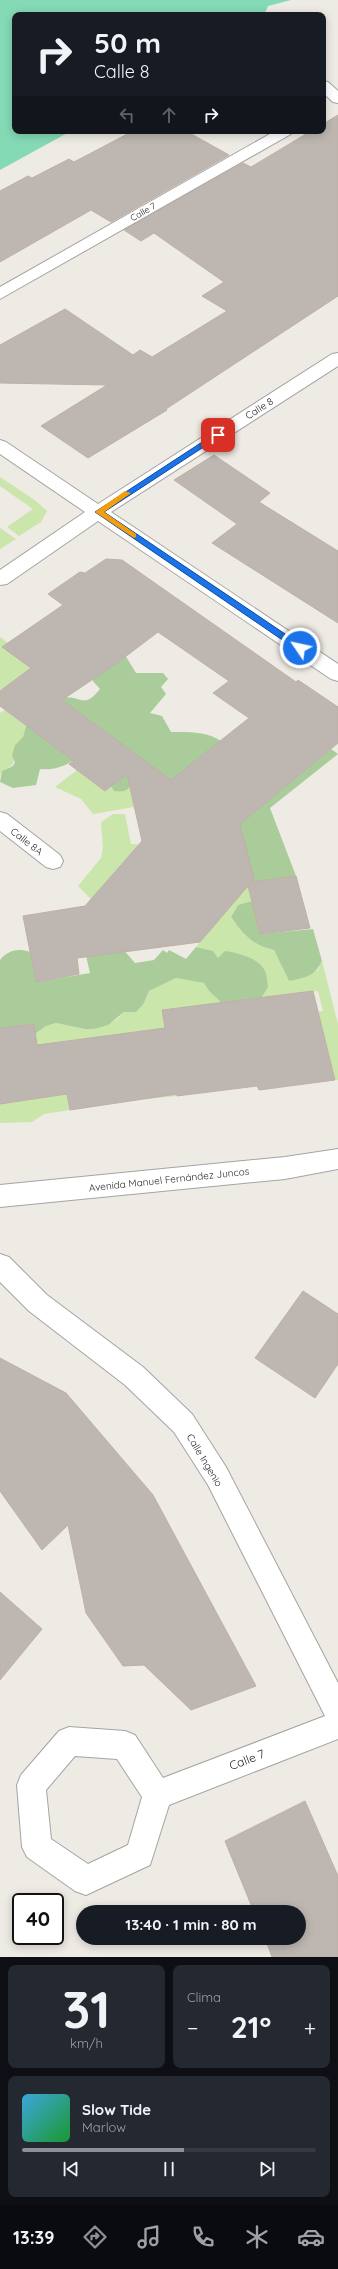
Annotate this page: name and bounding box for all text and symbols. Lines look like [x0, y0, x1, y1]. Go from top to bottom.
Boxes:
text: 50 m [94, 25, 161, 60]
icon: right [28, 28, 80, 80]
text: Calle 8 [94, 60, 150, 83]
icon: left [116, 104, 138, 126]
icon: ahead [158, 104, 180, 126]
icon: right [200, 104, 222, 126]
street label: Calle 7 [128, 200, 158, 223]
street label: Calle 8 [243, 395, 276, 422]
pin [201, 418, 235, 452]
icon: arrive [207, 424, 229, 446]
position arrow [279, 627, 321, 669]
street label: Calle 8A [8, 825, 46, 858]
street label: Avenida Manuel Fernández Juncos [88, 1165, 250, 1194]
street label: Calle Ingenio [184, 1431, 225, 1489]
street label: Calle 7 [227, 1746, 267, 1773]
speed limit sign: 40 [12, 1893, 64, 1945]
text: 13:40 · 1 min · 80 m [125, 1915, 257, 1934]
text: 31 [62, 1976, 111, 2041]
text: Clima [187, 1989, 221, 2005]
text: 21° [231, 2008, 271, 2046]
text: − [187, 2014, 198, 2042]
text: + [304, 2014, 316, 2042]
text: km/h [70, 2035, 103, 2051]
text: Slow Tide [82, 2100, 151, 2119]
text: Marlow [82, 2119, 126, 2135]
icon: previous [60, 2158, 82, 2180]
icon: pause [158, 2158, 180, 2180]
icon: next [256, 2158, 278, 2180]
icon: directions [81, 2223, 109, 2251]
icon: music [135, 2223, 163, 2251]
icon: phone [189, 2223, 217, 2251]
icon: climate [243, 2223, 271, 2251]
icon: car [297, 2223, 325, 2251]
text: 13:39 [13, 2226, 55, 2249]

